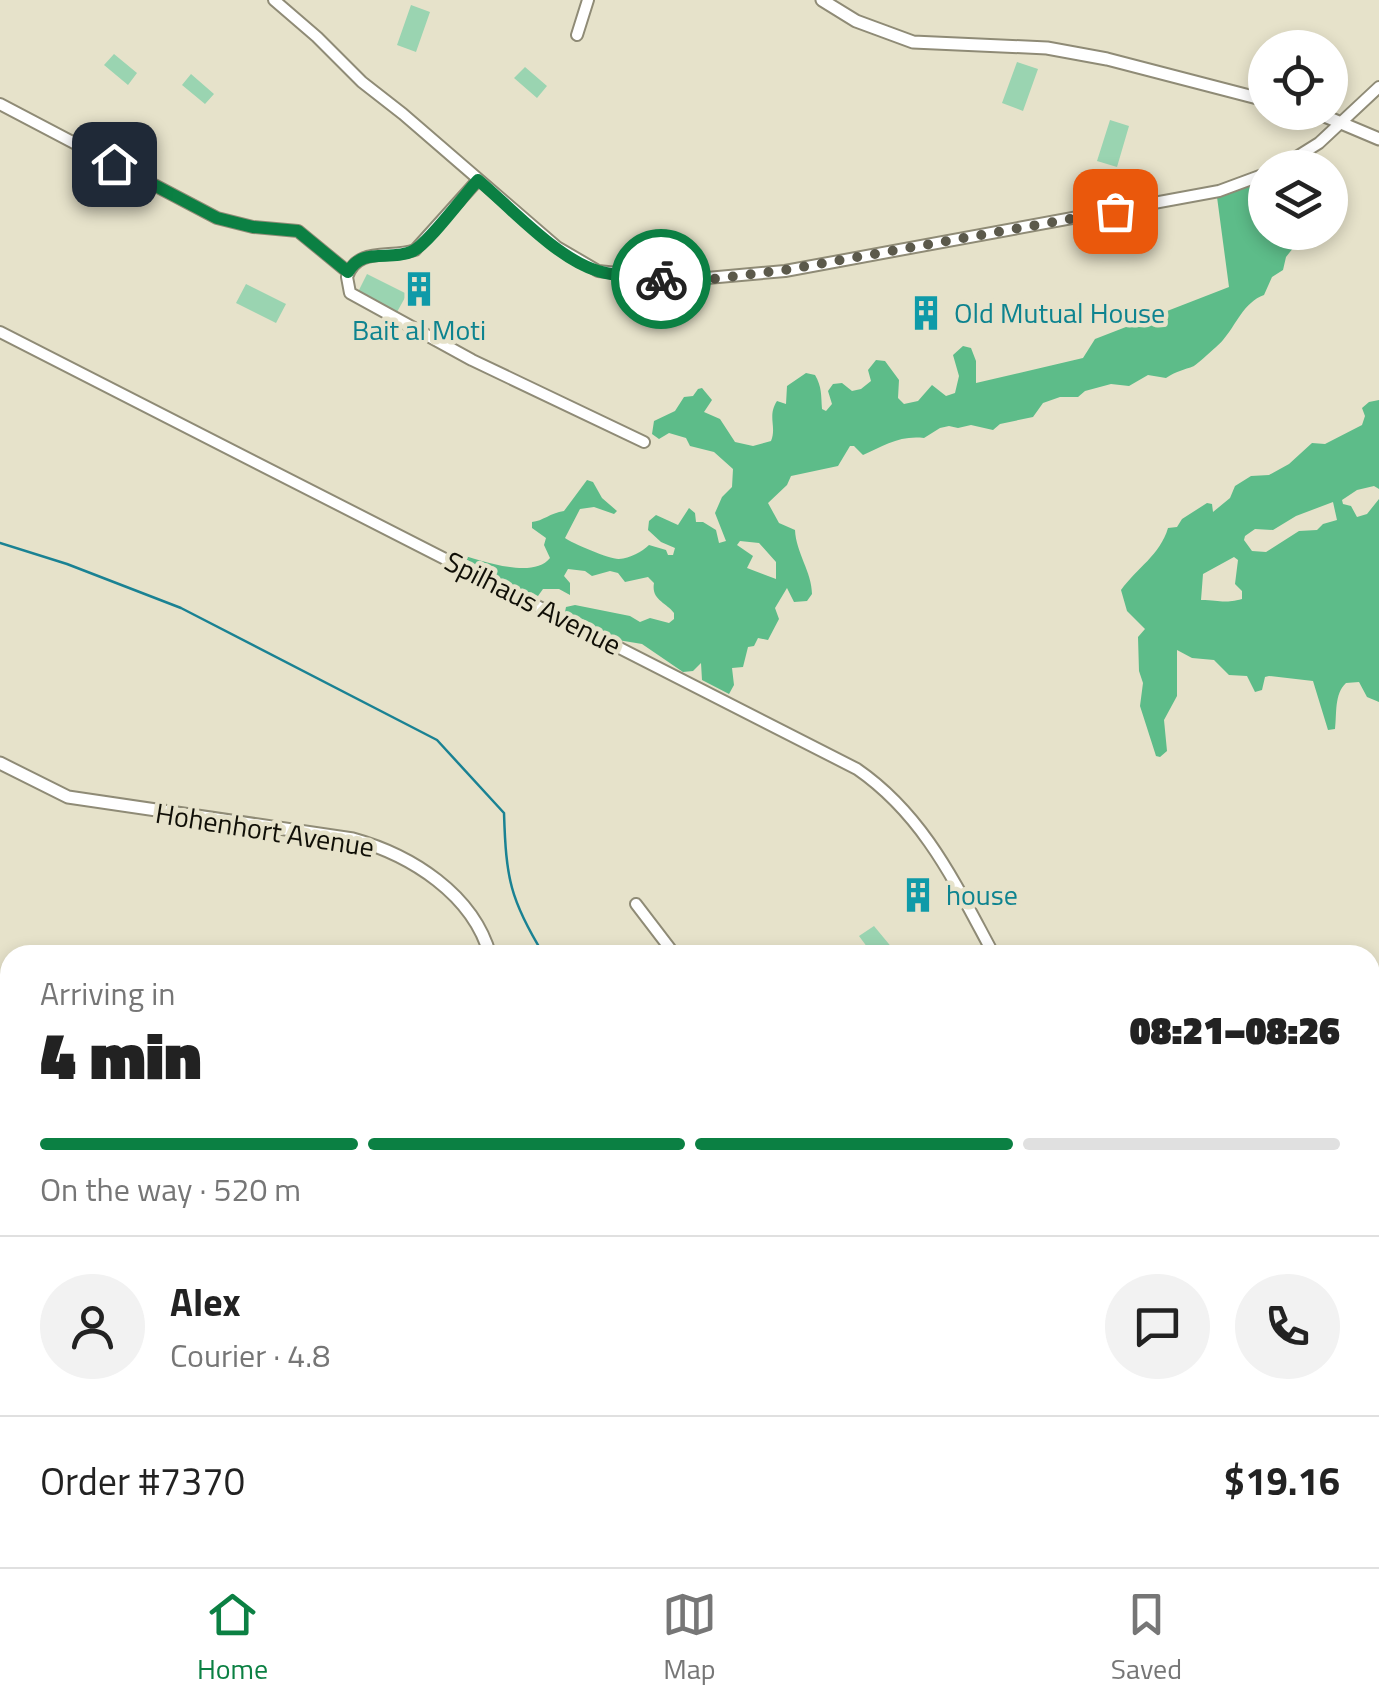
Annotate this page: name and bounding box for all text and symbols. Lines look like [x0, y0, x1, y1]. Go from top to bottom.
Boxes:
map controls [1248, 30, 1348, 250]
button: locate [1248, 30, 1348, 130]
pin [72, 122, 157, 207]
icon: home [87, 137, 142, 192]
button: layers [1248, 150, 1348, 250]
pin [1073, 169, 1158, 254]
icon: bag [1088, 184, 1143, 239]
courier [611, 229, 711, 329]
icon: bike [634, 252, 689, 307]
building icon: Bait al Moti [400, 270, 438, 308]
place label: Old Mutual House [954, 291, 1165, 334]
building icon: Old Mutual House [907, 294, 945, 332]
place label: Bait al Moti [352, 308, 486, 351]
street label: Spilhaus Avenue [437, 540, 629, 666]
street label: Hohenhort Avenue [153, 791, 378, 868]
place label: house [946, 873, 1018, 916]
building icon: house [899, 876, 937, 914]
text: Arriving in [40, 969, 176, 1017]
text: 08:21–08:26 [1130, 1001, 1340, 1059]
text: 4 min [40, 1005, 201, 1104]
text: On the way · 520 m [40, 1165, 301, 1213]
text: Alex [170, 1273, 241, 1331]
button: person [40, 1274, 145, 1379]
button: chat [1105, 1274, 1210, 1379]
button: phone [1235, 1274, 1340, 1379]
text: Courier · 4.8 [170, 1331, 330, 1379]
text: Order #7370 [40, 1452, 245, 1510]
text: $19.16 [1224, 1452, 1340, 1510]
tab: Home [197, 1587, 268, 1690]
tab: Map [662, 1587, 717, 1690]
tab: Saved [1111, 1587, 1182, 1690]

